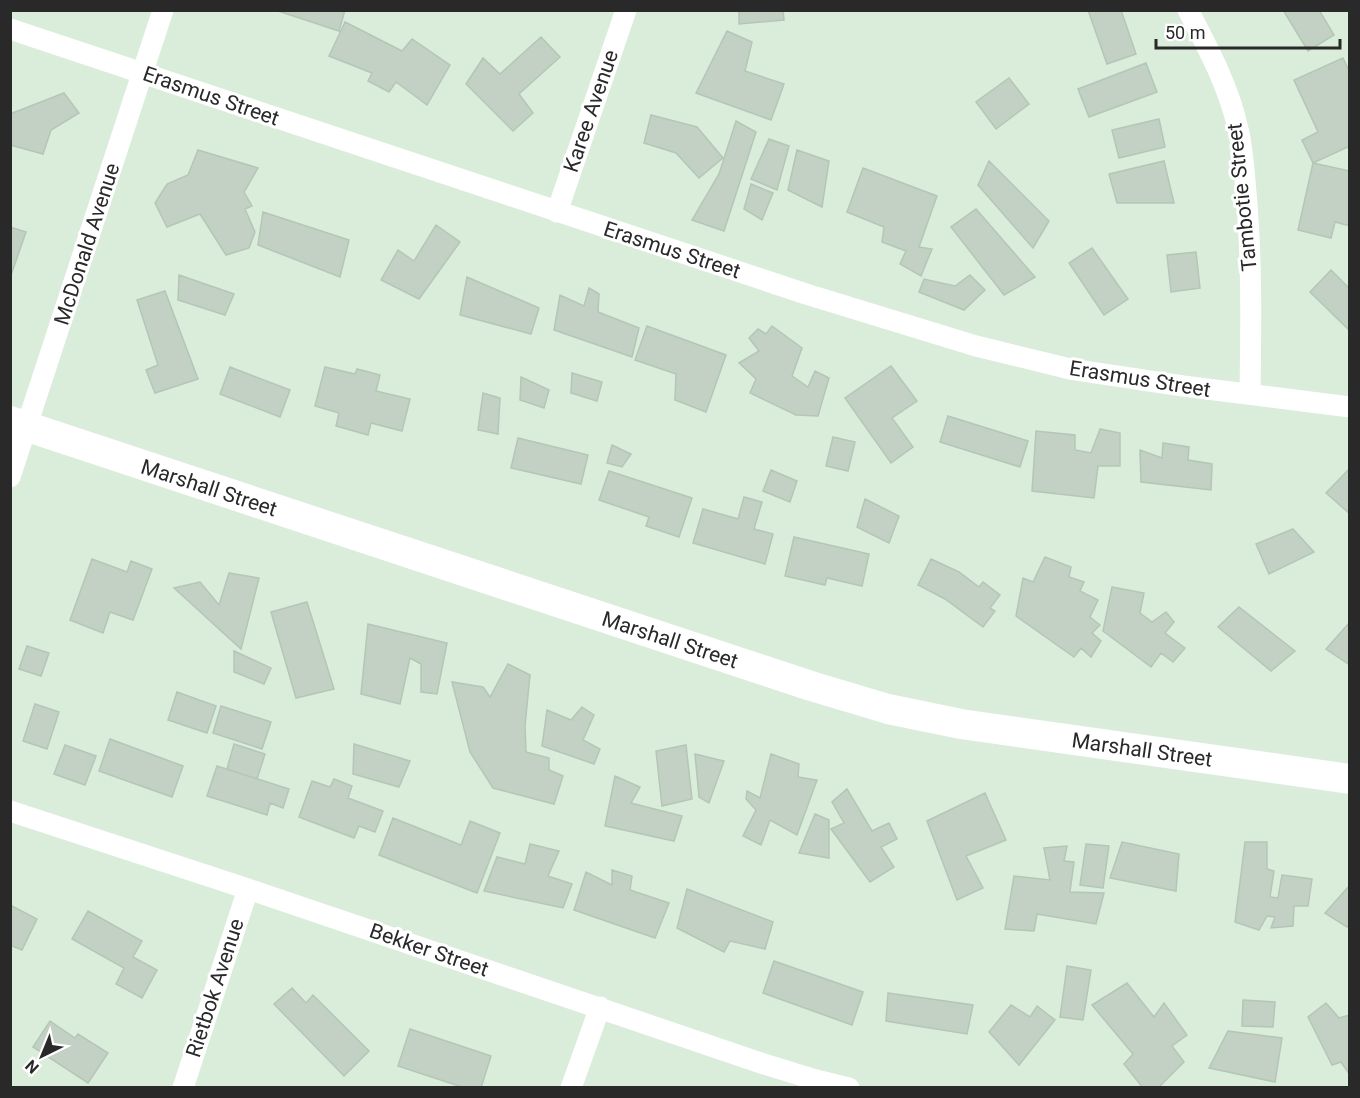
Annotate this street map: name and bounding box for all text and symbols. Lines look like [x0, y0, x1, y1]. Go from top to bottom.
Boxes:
scale bar [1156, 12, 1340, 50]
text: 50 m [1165, 22, 1205, 43]
street label: Karee Avenue [559, 47, 623, 175]
street label: Erasmus Street [140, 61, 282, 131]
street label: Tambotie Street [1222, 122, 1262, 272]
street label: McDonald Avenue [49, 160, 125, 328]
street label: Erasmus Street [601, 217, 744, 283]
street label: Erasmus Street [1068, 356, 1212, 402]
street label: Marshall Street [138, 455, 280, 521]
street label: Marshall Street [599, 607, 741, 673]
street label: Marshall Street [1070, 728, 1214, 772]
street label: Rietbok Avenue [181, 916, 249, 1060]
street label: Bekker Street [366, 918, 492, 982]
north arrow [12, 1026, 72, 1086]
text: N [22, 1056, 43, 1077]

